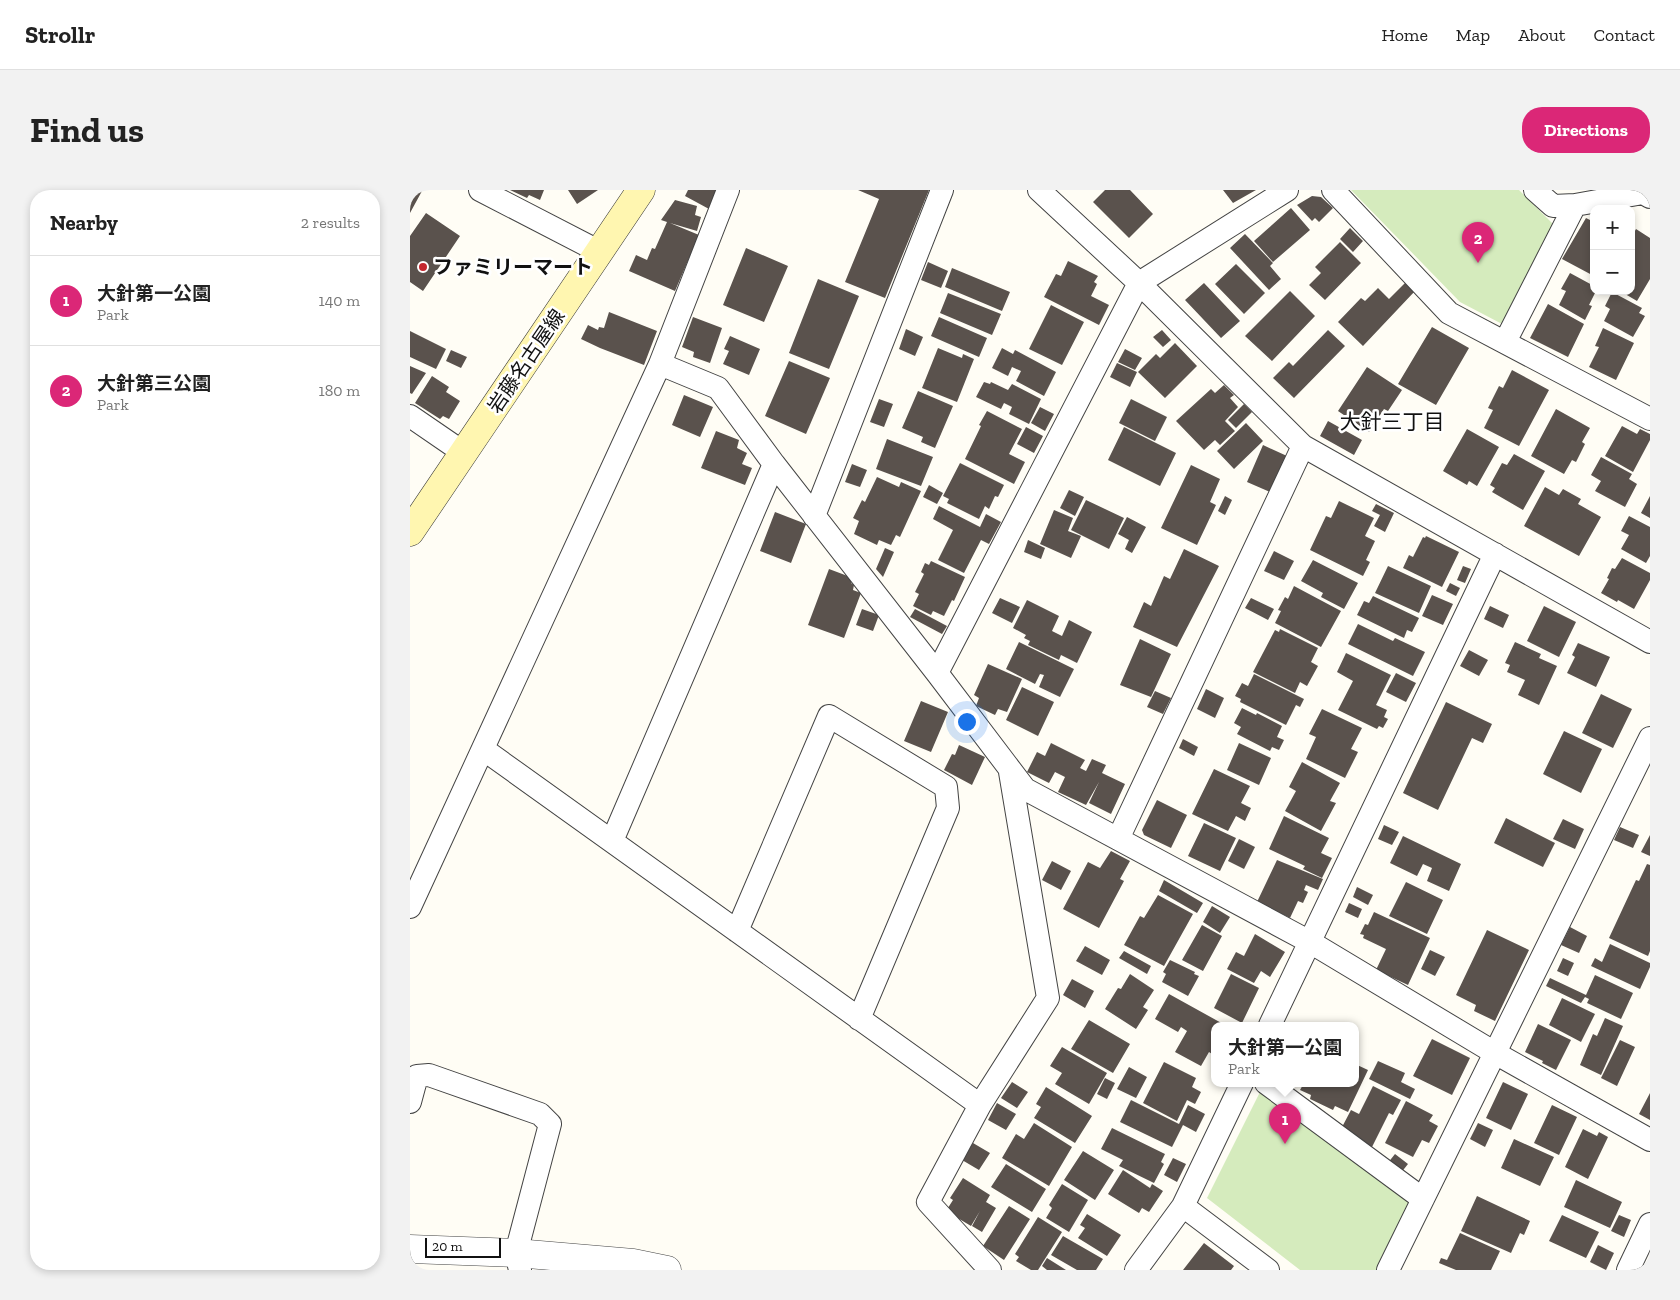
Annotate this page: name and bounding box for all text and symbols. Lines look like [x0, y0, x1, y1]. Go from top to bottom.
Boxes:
text: Strollr [25, 20, 95, 49]
text: Home [1381, 24, 1428, 46]
text: Map [1456, 24, 1490, 46]
text: About [1518, 24, 1565, 46]
text: Contact [1593, 24, 1655, 46]
button: Directions [1522, 107, 1650, 153]
text: Find us [30, 109, 144, 151]
map controls [1590, 205, 1635, 295]
button: + [1590, 205, 1635, 250]
text: Nearby [50, 210, 118, 235]
text: 2 results [301, 213, 360, 232]
pin: 2 [1462, 222, 1494, 263]
button: − [1590, 250, 1635, 295]
place label: ファミリーマート [433, 255, 593, 279]
marker: ファミリーマート [417, 261, 429, 273]
text: 大針第一公園 [97, 282, 211, 305]
text: 1 [63, 291, 69, 310]
text: 140 m [319, 291, 360, 310]
text: Park [97, 305, 129, 324]
street label: 岩藤名古屋線 [482, 305, 570, 417]
text: 大針第三公園 [97, 372, 211, 395]
text: 2 [62, 381, 70, 400]
text: 180 m [319, 381, 360, 400]
text: Park [97, 395, 129, 414]
district label: 大針三丁目 [1340, 409, 1445, 434]
your location [954, 709, 980, 735]
popup [1211, 1022, 1359, 1087]
text: 大針第一公園 [1228, 1036, 1342, 1059]
text: Park [1228, 1059, 1260, 1078]
pin: 1 [1269, 1103, 1301, 1144]
scale bar [425, 1235, 501, 1258]
text: 20 m [432, 1238, 463, 1255]

